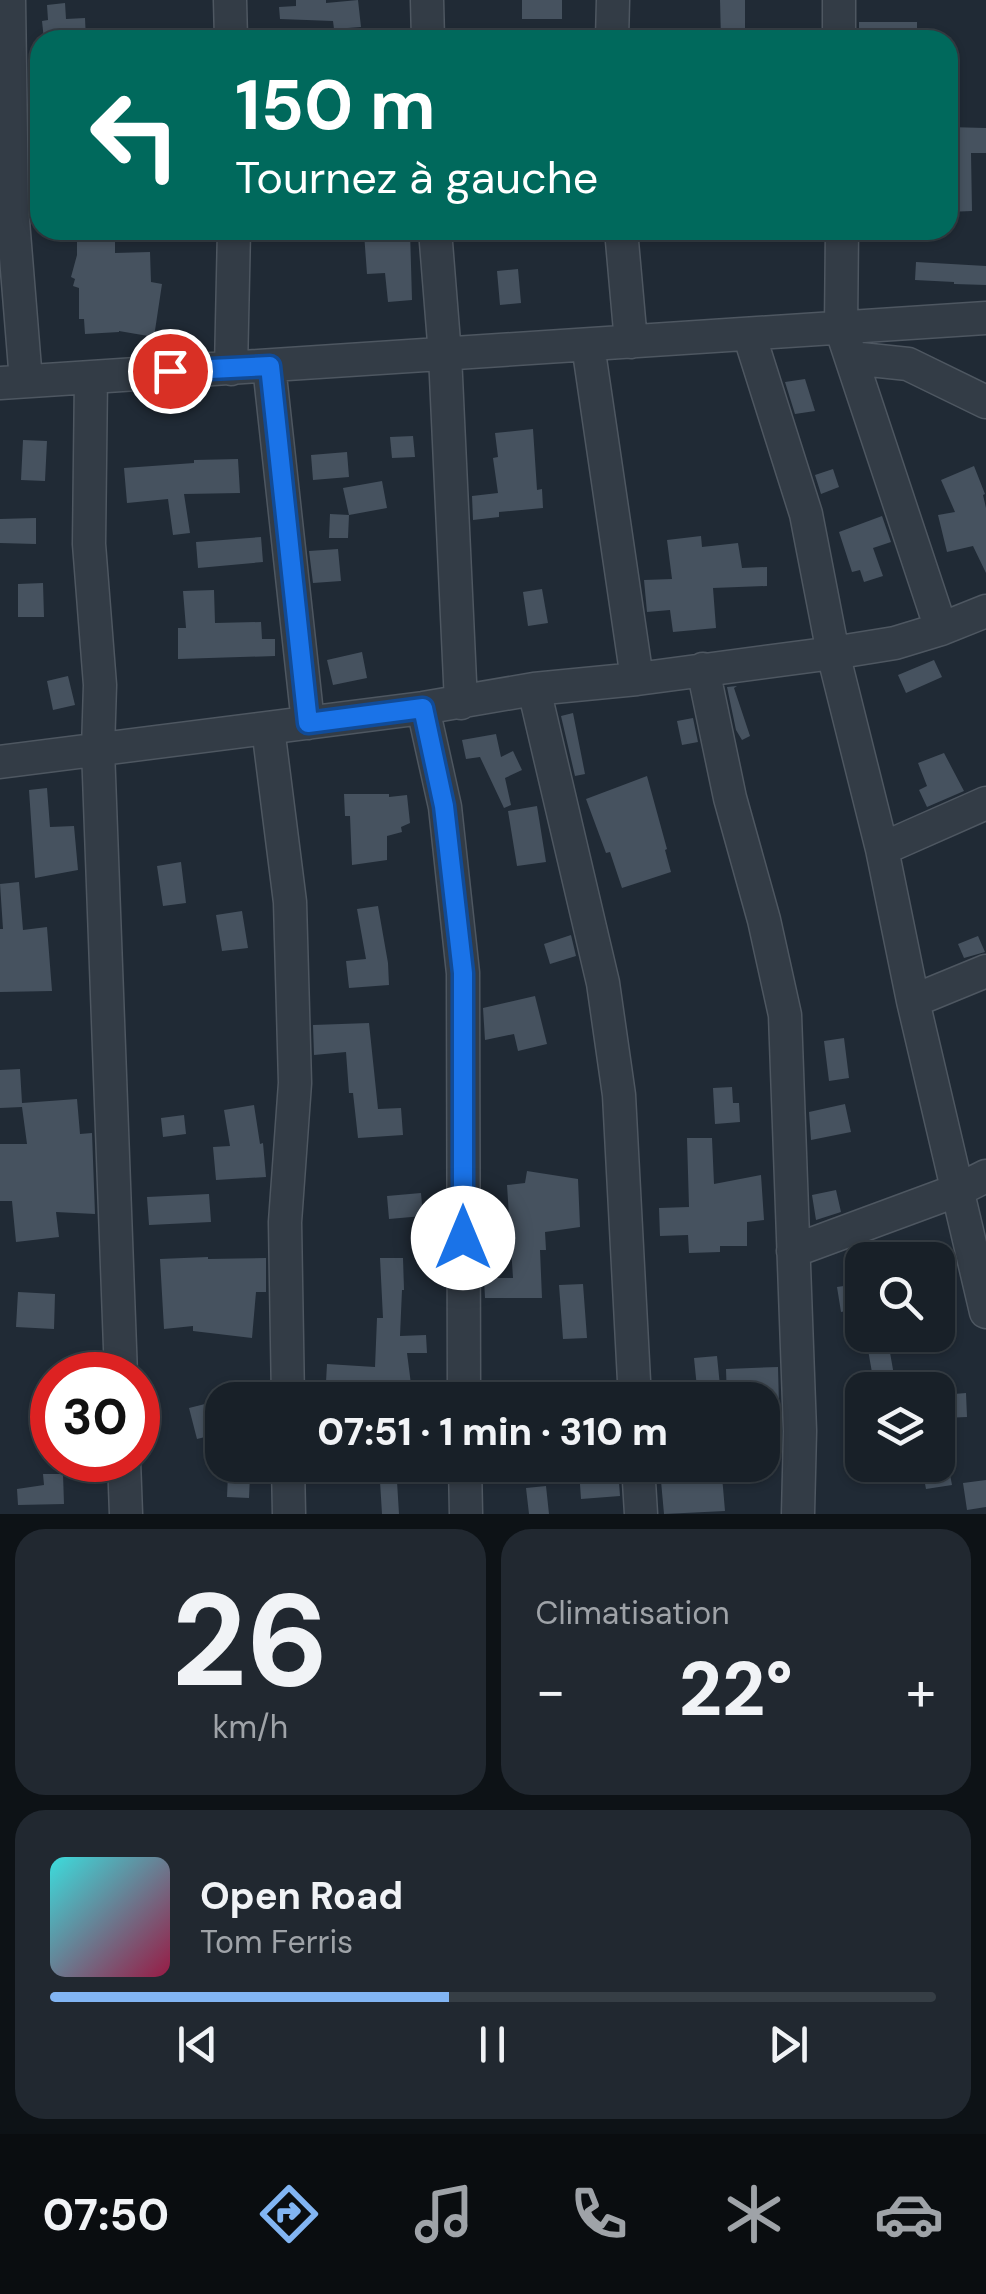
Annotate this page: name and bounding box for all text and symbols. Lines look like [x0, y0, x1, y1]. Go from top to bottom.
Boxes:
text: 150 m [235, 60, 436, 151]
icon: left [70, 70, 200, 200]
text: Tournez à gauche [235, 148, 598, 207]
pin [128, 329, 213, 414]
icon: arrive [143, 344, 198, 399]
position arrow [411, 1186, 515, 1290]
map controls [845, 1242, 955, 1482]
button: search [845, 1242, 955, 1352]
speed limit sign: 30 [30, 1352, 160, 1482]
button: layers [845, 1372, 955, 1482]
text: 07:51 · 1 min · 310 m [317, 1407, 668, 1457]
text: 26 [172, 1556, 329, 1725]
text: Climatisation [536, 1592, 730, 1634]
text: 22° [679, 1641, 793, 1738]
text: − [536, 1655, 566, 1727]
text: + [906, 1655, 936, 1727]
text: km/h [212, 1706, 288, 1748]
text: Open Road [200, 1871, 403, 1921]
text: Tom Ferris [200, 1921, 353, 1963]
icon: previous [170, 2017, 225, 2072]
icon: pause [465, 2017, 520, 2072]
icon: next [761, 2017, 816, 2072]
icon: directions [254, 2179, 324, 2249]
icon: music [409, 2179, 479, 2249]
icon: phone [564, 2179, 634, 2249]
icon: climate [719, 2179, 789, 2249]
icon: car [874, 2179, 944, 2249]
text: 07:50 [42, 2185, 169, 2244]

